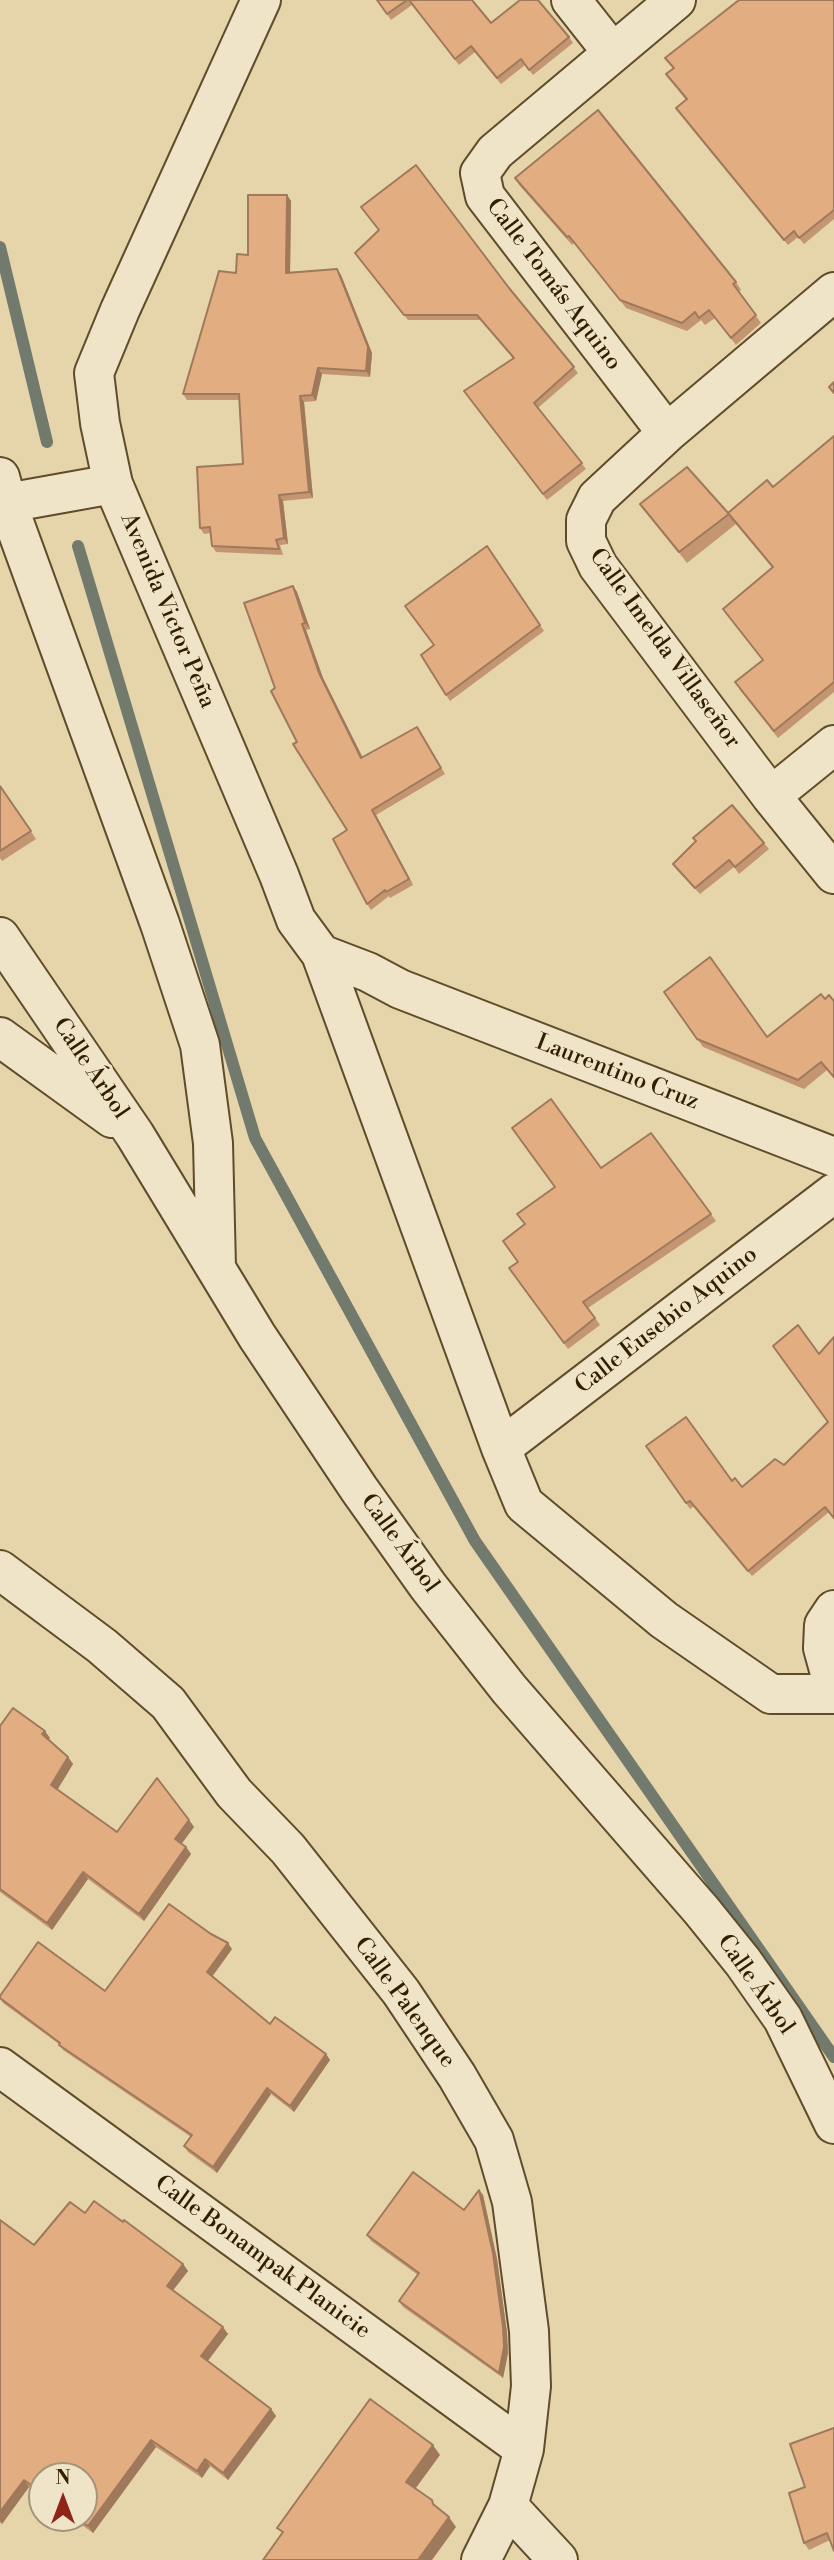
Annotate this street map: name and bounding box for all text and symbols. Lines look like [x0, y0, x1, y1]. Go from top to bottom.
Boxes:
street label: Calle Tomás Aquino [479, 194, 627, 376]
street label: Avenida Victor Peña [113, 509, 221, 713]
street label: Calle Imelda Villaseñor [582, 544, 746, 754]
street label: Calle Árbol [46, 1013, 134, 1125]
street label: Laurentino Cruz [531, 1029, 703, 1117]
street label: Calle Eusebio Aquino [570, 1241, 764, 1401]
street label: Calle Árbol [354, 1489, 444, 1599]
street label: Calle Árbol [710, 1930, 800, 2040]
street label: Calle Palenque [347, 1932, 461, 2074]
street label: Calle Bonampak Planicie [149, 2170, 375, 2346]
north arrow [28, 2462, 98, 2532]
text: N [55, 2466, 71, 2490]

